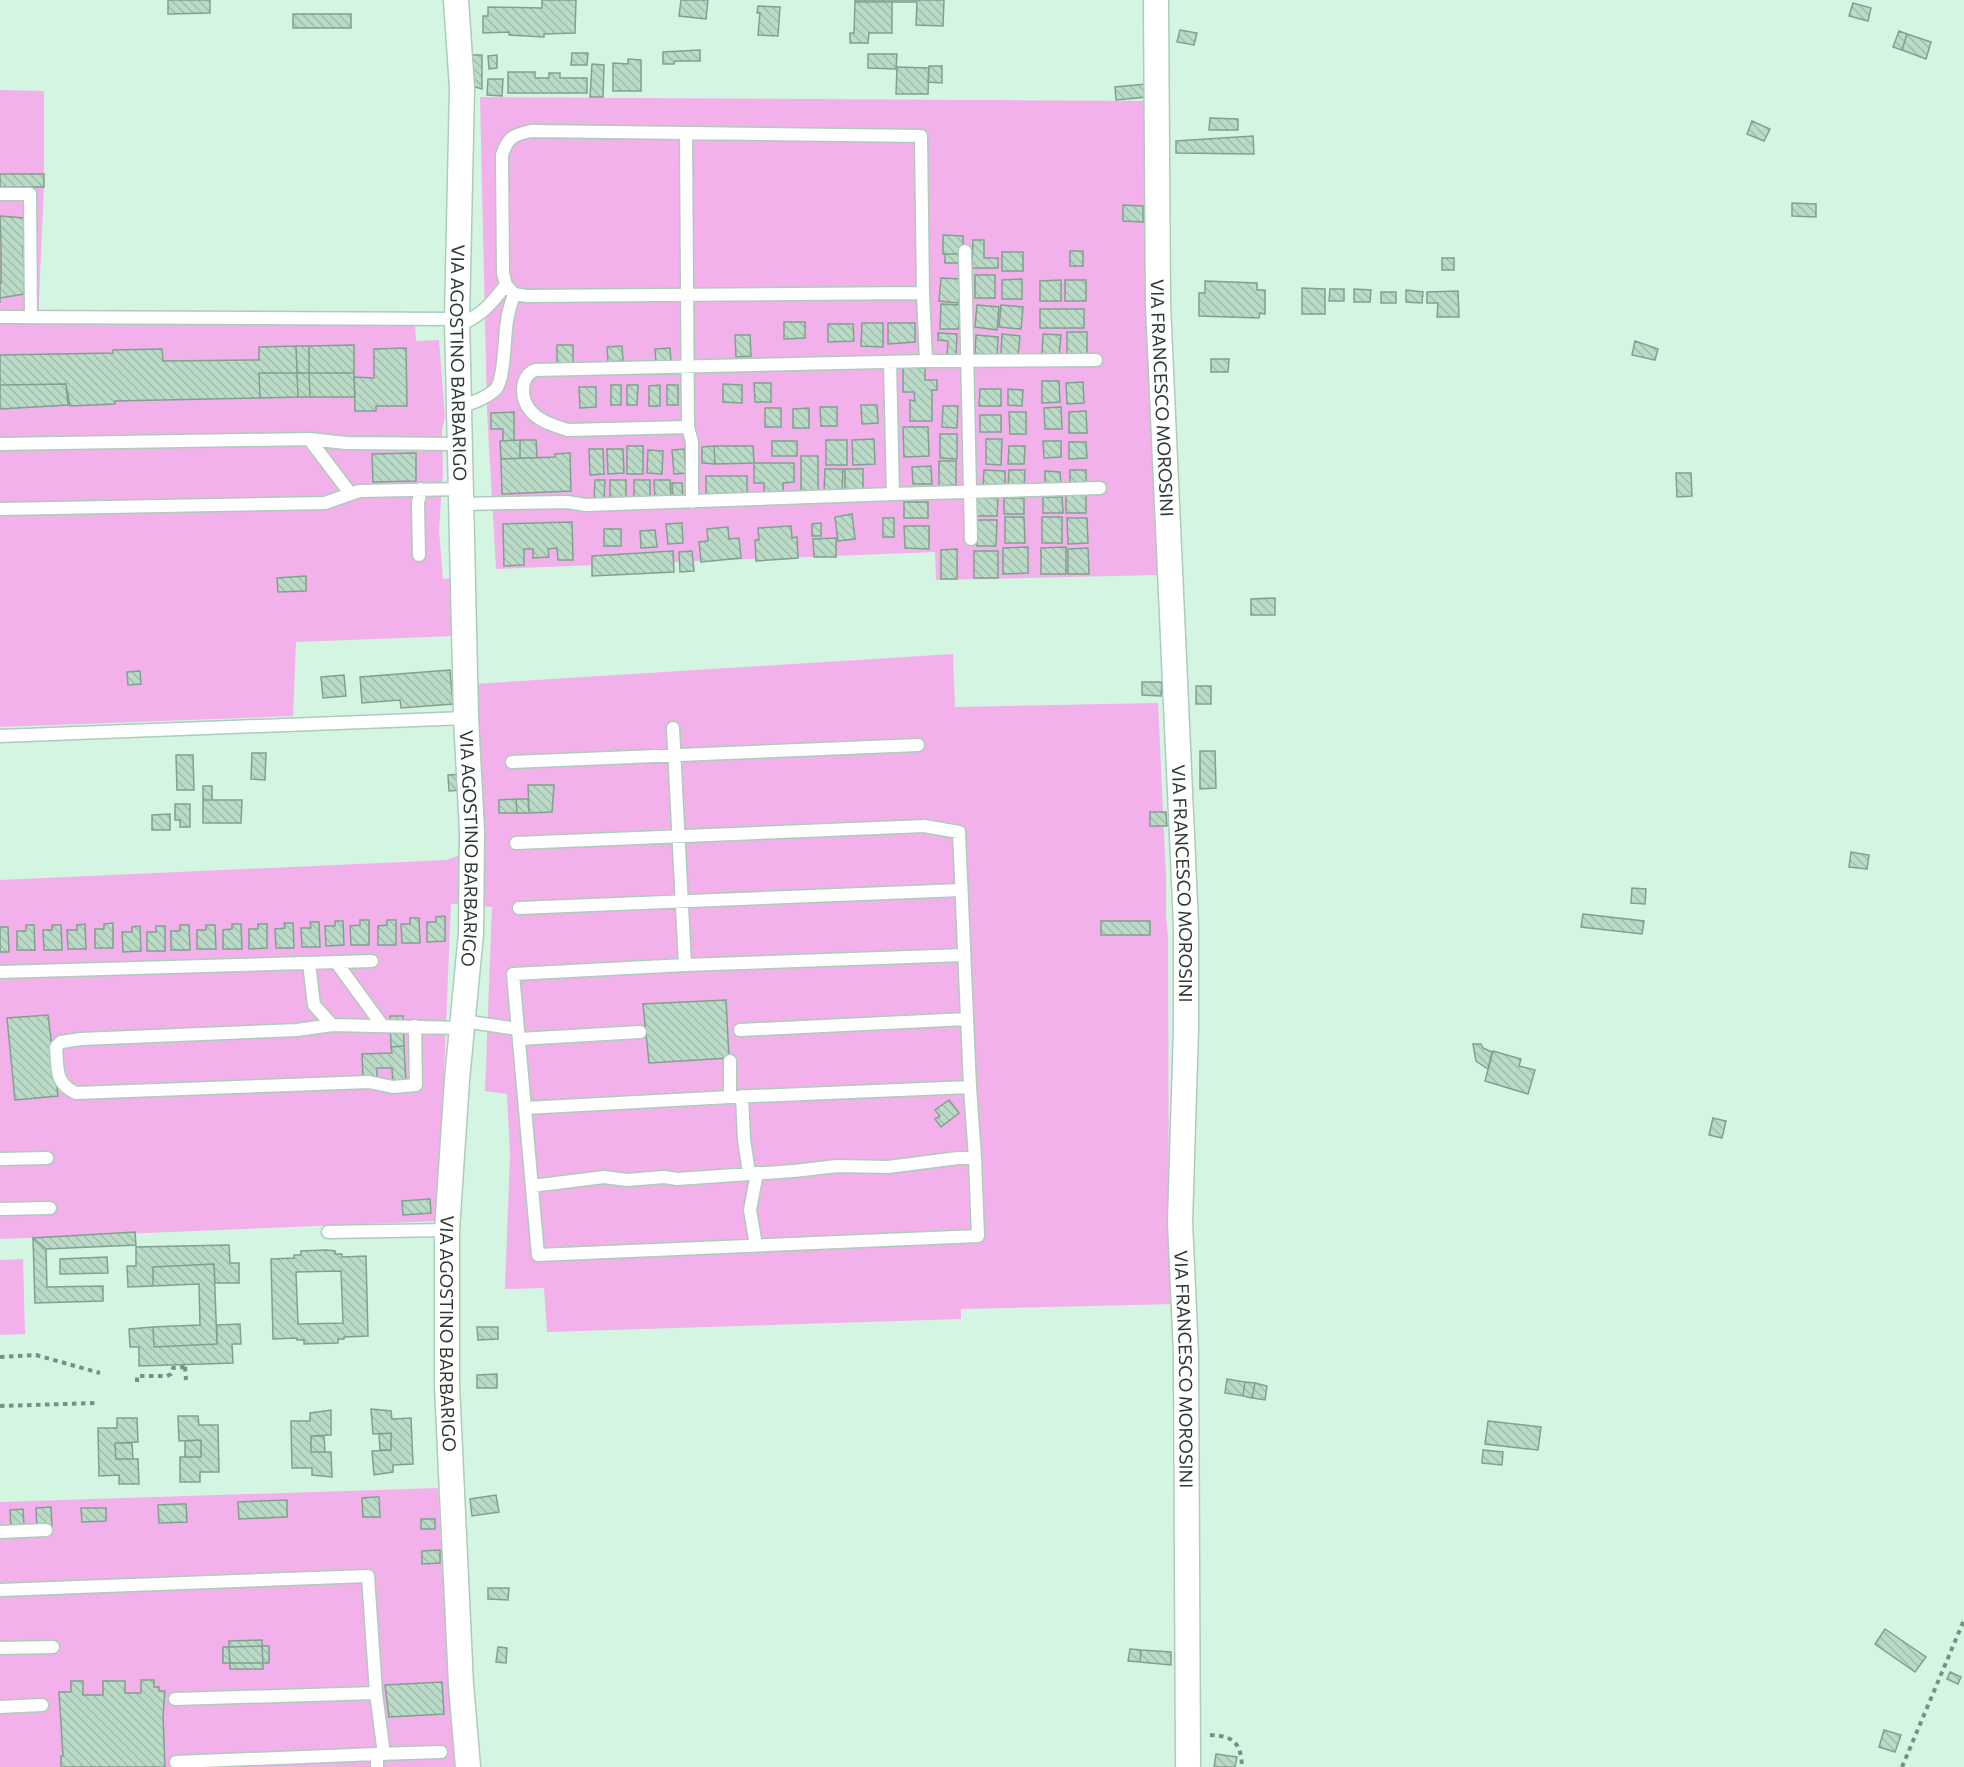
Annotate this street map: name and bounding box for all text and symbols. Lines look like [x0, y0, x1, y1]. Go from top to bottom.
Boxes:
street label: VIA AGOSTINO BARBARIGO [446, 244, 472, 481]
street label: VIA FRANCESCO MOROSINI [1147, 279, 1179, 517]
street label: VIA AGOSTINO BARBARIGO [456, 730, 483, 968]
street label: VIA FRANCESCO MOROSINI [1168, 764, 1197, 1002]
street label: VIA AGOSTINO BARBARIGO [436, 1214, 461, 1452]
street label: VIA FRANCESCO MOROSINI [1170, 1250, 1198, 1488]

